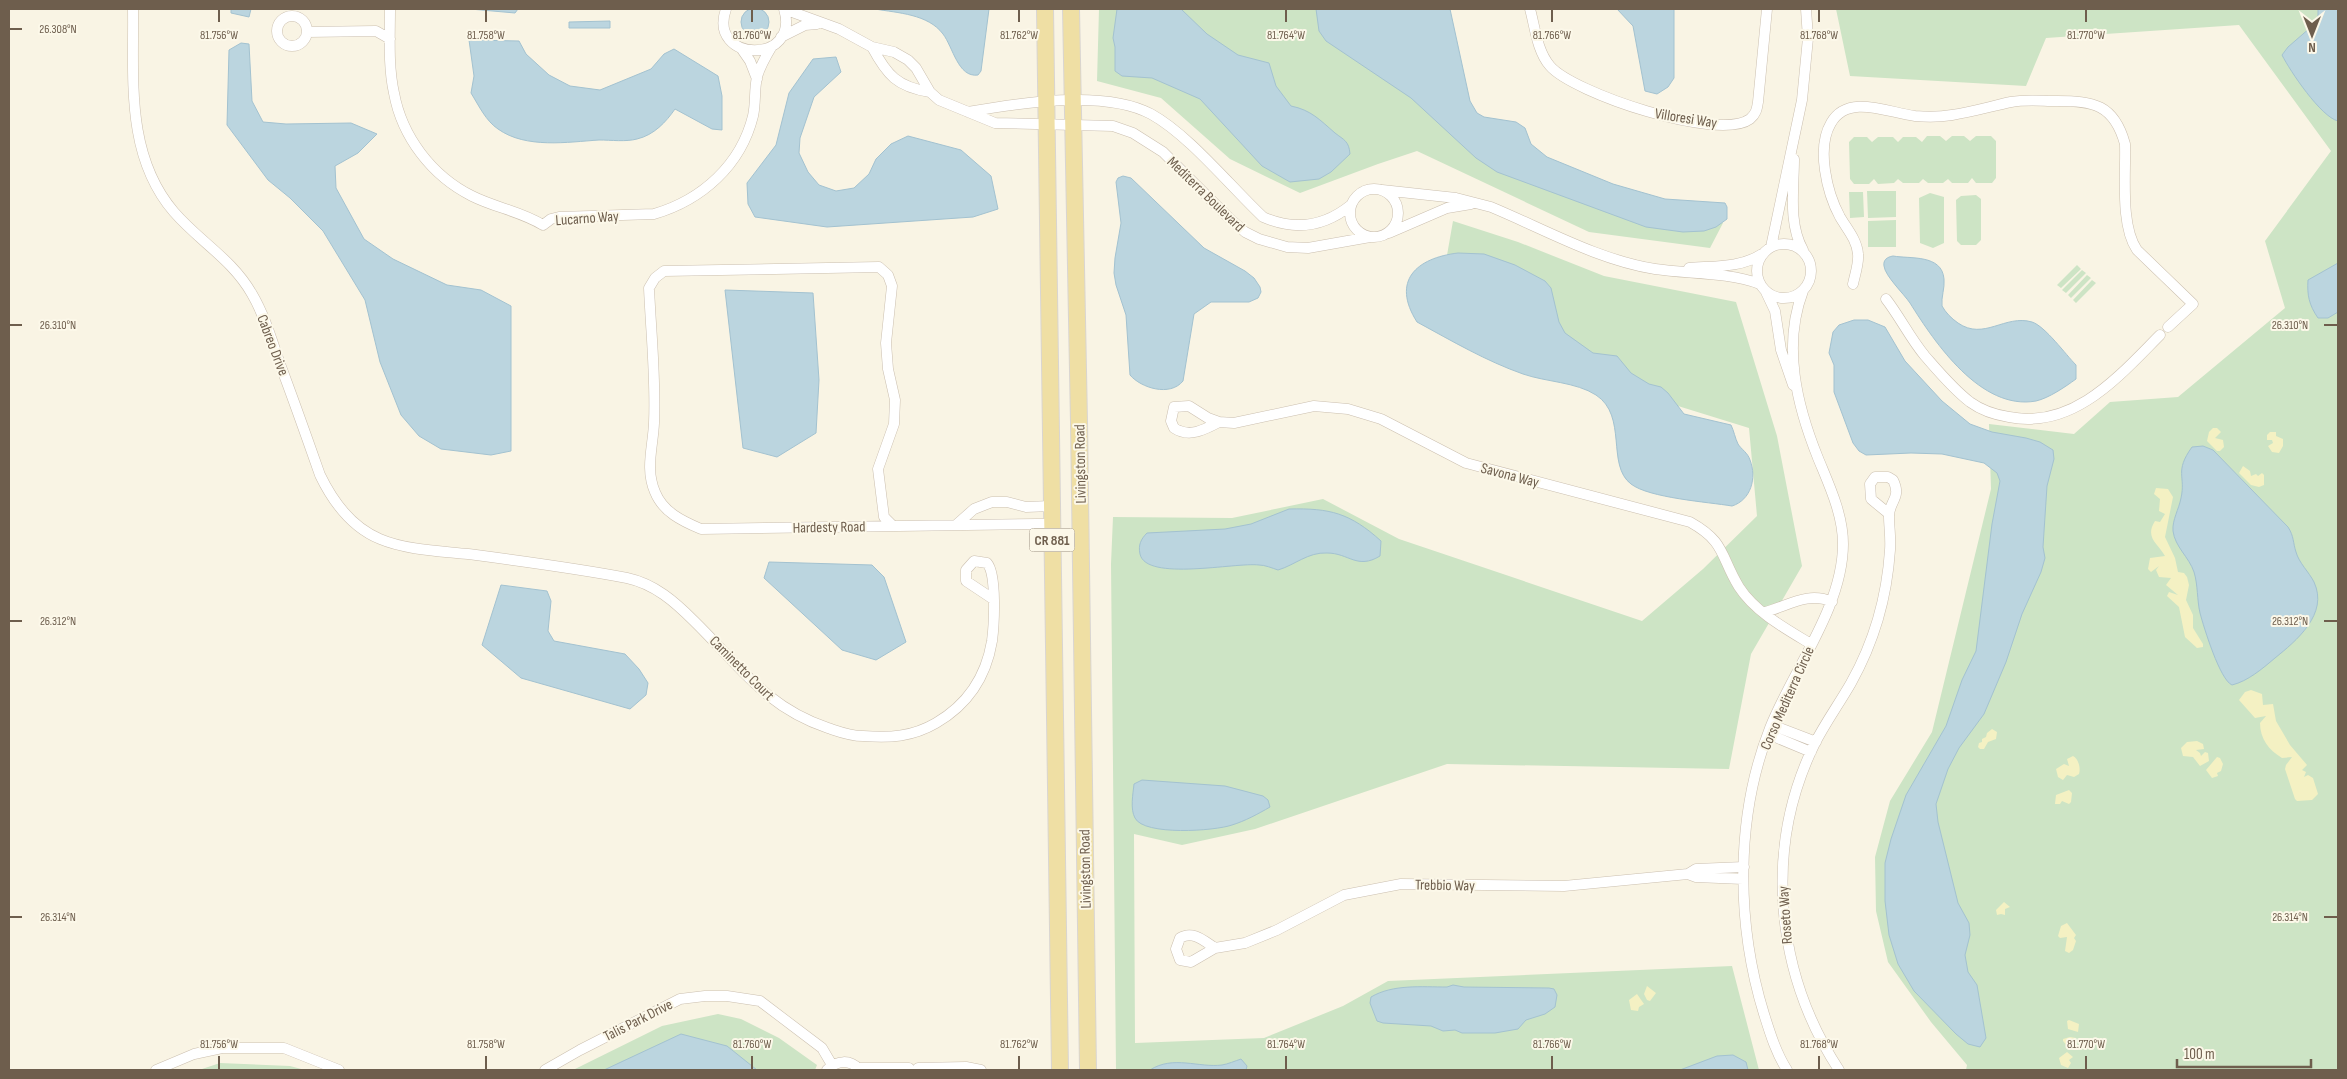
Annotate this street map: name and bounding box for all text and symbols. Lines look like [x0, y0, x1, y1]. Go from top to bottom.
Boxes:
north arrow [2287, 10, 2337, 60]
text: 26.308°N [39, 22, 77, 37]
text: 81.756°W [200, 28, 238, 43]
text: 81.758°W [467, 28, 505, 43]
text: 81.760°W [733, 28, 771, 43]
text: 81.762°W [1000, 28, 1038, 43]
text: 81.764°W [1267, 28, 1305, 43]
text: 81.766°W [1533, 28, 1571, 43]
text: 81.768°W [1800, 28, 1838, 43]
text: 81.770°W [2067, 28, 2105, 43]
text: N [2308, 39, 2316, 56]
street label: Villoresi Way [1653, 104, 1719, 133]
street label: Mediterra Boulevard [1163, 153, 1248, 236]
street label: Lucarno Way [555, 207, 620, 230]
street label: Cabreo Drive [252, 312, 293, 378]
text: 26.310°N [40, 318, 76, 333]
text: 26.310°N [2272, 318, 2308, 333]
street label: Livingston Road [1070, 424, 1091, 504]
street label: Savona Way [1479, 459, 1541, 492]
street label: Hardesty Road [792, 517, 866, 538]
road number: CR 881 [1030, 528, 1074, 552]
text: 26.312°N [40, 614, 76, 629]
text: 26.312°N [2272, 614, 2308, 629]
street label: Caminetto Court [705, 632, 778, 705]
street label: Corso Mediterra Circle [1756, 643, 1819, 753]
street label: Livingston Road [1075, 829, 1096, 909]
street label: Trebbio Way [1415, 875, 1475, 896]
street label: Roseto Way [1774, 885, 1797, 945]
text: 26.314°N [40, 910, 76, 925]
text: 26.314°N [2272, 910, 2308, 925]
street label: Talis Park Drive [600, 995, 676, 1046]
scale bar [2177, 1036, 2311, 1068]
text: 81.756°W [200, 1037, 238, 1052]
text: 81.758°W [467, 1037, 505, 1052]
text: 81.760°W [733, 1037, 771, 1052]
text: 81.762°W [1000, 1037, 1038, 1052]
text: 81.764°W [1267, 1037, 1305, 1052]
text: 81.766°W [1533, 1037, 1571, 1052]
text: 81.768°W [1800, 1037, 1838, 1052]
text: 81.770°W [2067, 1037, 2105, 1052]
text: 100 m [2184, 1045, 2215, 1064]

